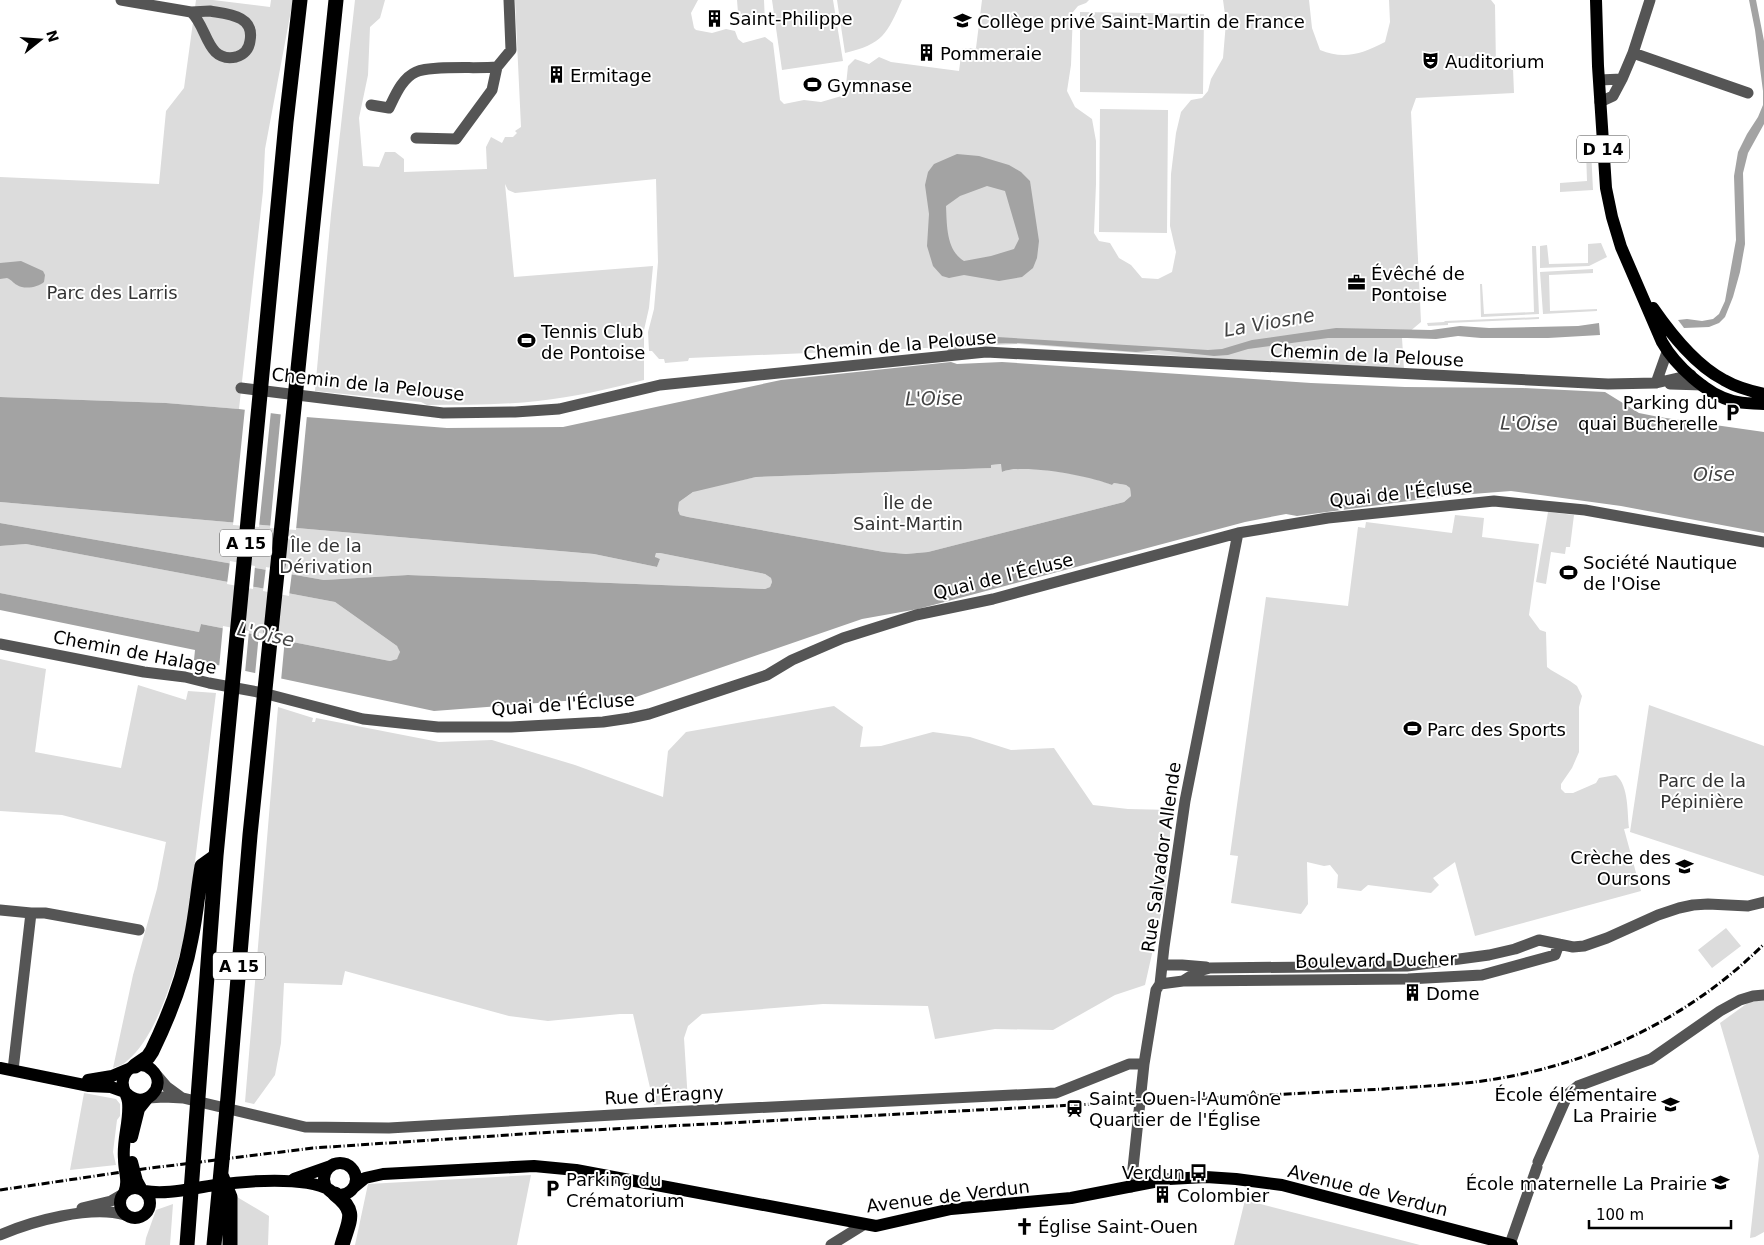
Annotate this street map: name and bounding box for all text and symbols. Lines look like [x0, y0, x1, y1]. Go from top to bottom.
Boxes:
building icon: Saint-Philippe [705, 8, 725, 28]
place label: Saint-Philippe [729, 8, 853, 29]
school or university icon: Collège privé Saint-Martin de France [953, 11, 973, 31]
place label: Collège privé Saint-Martin de France [977, 11, 1305, 32]
north arrow [15, 15, 65, 65]
text: N [43, 28, 62, 44]
building icon: Pommeraie [916, 43, 936, 63]
place label: Pommeraie [940, 43, 1042, 64]
theatre icon: Auditorium [1421, 51, 1441, 71]
place label: Auditorium [1445, 51, 1545, 72]
building icon: Ermitage [546, 65, 566, 85]
place label: Ermitage [570, 65, 652, 86]
sports icon: Gymnase [803, 75, 823, 95]
place label: Gymnase [827, 75, 912, 96]
road number: D 14 [1577, 136, 1629, 162]
place label: Évêché de Pontoise [1371, 263, 1465, 305]
office icon: Évêché de Pontoise [1347, 273, 1367, 293]
park label: Parc des Larris [46, 282, 178, 303]
water label: La Viosne [1222, 303, 1316, 341]
place label: Tennis Club de Pontoise [540, 321, 645, 363]
street label: Chemin de la Pelouse [803, 326, 997, 364]
sports icon: Tennis Club de Pontoise [517, 331, 537, 351]
street label: Chemin de la Pelouse [1270, 339, 1464, 371]
street label: Chemin de la Pelouse [271, 363, 465, 405]
water label: L'Oise [905, 386, 963, 410]
place label: Parking du quai Bucherelle [1578, 392, 1718, 434]
parking icon: Parking du quai Bucherelle [1722, 402, 1742, 422]
water label: L'Oise [1500, 411, 1558, 435]
water label: Oise [1693, 463, 1735, 485]
street label: Quai de l'Écluse [1328, 475, 1474, 511]
park label: Île de Saint-Martin [853, 492, 963, 534]
road number: A 15 [220, 530, 272, 556]
park label: Île de la Dérivation [279, 535, 373, 577]
street label: Quai de l'Écluse [931, 548, 1075, 604]
place label: Société Nautique de l'Oise [1583, 552, 1737, 594]
sports icon: Société Nautique de l'Oise [1559, 562, 1579, 582]
water label: L'Oise [236, 617, 296, 651]
street label: Chemin de Halage [51, 626, 219, 678]
street label: Quai de l'Écluse [491, 689, 635, 719]
sports icon: Parc des Sports [1403, 719, 1423, 739]
place label: Parc des Sports [1427, 719, 1566, 740]
street label: Rue Salvador Allende [1137, 761, 1185, 953]
park label: Parc de la Pépinière [1658, 770, 1746, 812]
place label: Crèche des Oursons [1570, 847, 1671, 889]
school or university icon: Crèche des Oursons [1675, 857, 1695, 877]
street label: Boulevard Ducher [1295, 948, 1458, 972]
road number: A 15 [213, 952, 265, 979]
building icon: Dome [1402, 983, 1422, 1003]
place label: Dome [1426, 983, 1479, 1004]
street label: Rue d'Éragny [604, 1081, 725, 1109]
place label: École élémentaire La Prairie [1495, 1084, 1657, 1126]
place label: Saint-Ouen-l'Aumône Quartier de l'Église [1089, 1088, 1281, 1130]
school or university icon: École élémentaire La Prairie [1661, 1094, 1681, 1114]
station icon: Saint-Ouen-l'Aumône Quartier de l'Église [1065, 1098, 1085, 1118]
street label: Avenue de Verdun [1286, 1160, 1450, 1220]
place label: Verdun [1122, 1162, 1185, 1183]
bus stop icon: Verdun [1189, 1162, 1209, 1182]
place label: Parking du Crématorium [566, 1169, 685, 1211]
place label: École maternelle La Prairie [1466, 1173, 1707, 1194]
school or university icon: École maternelle La Prairie [1711, 1173, 1731, 1193]
street label: Avenue de Verdun [865, 1176, 1031, 1216]
parking icon: Parking du Crématorium [542, 1179, 562, 1199]
building icon: Colombier [1153, 1185, 1173, 1205]
place label: Colombier [1177, 1185, 1270, 1206]
scale bar [1589, 1198, 1732, 1230]
text: 100 m [1596, 1206, 1644, 1224]
church icon: Église Saint-Ouen [1014, 1216, 1034, 1236]
place label: Église Saint-Ouen [1038, 1216, 1198, 1237]

